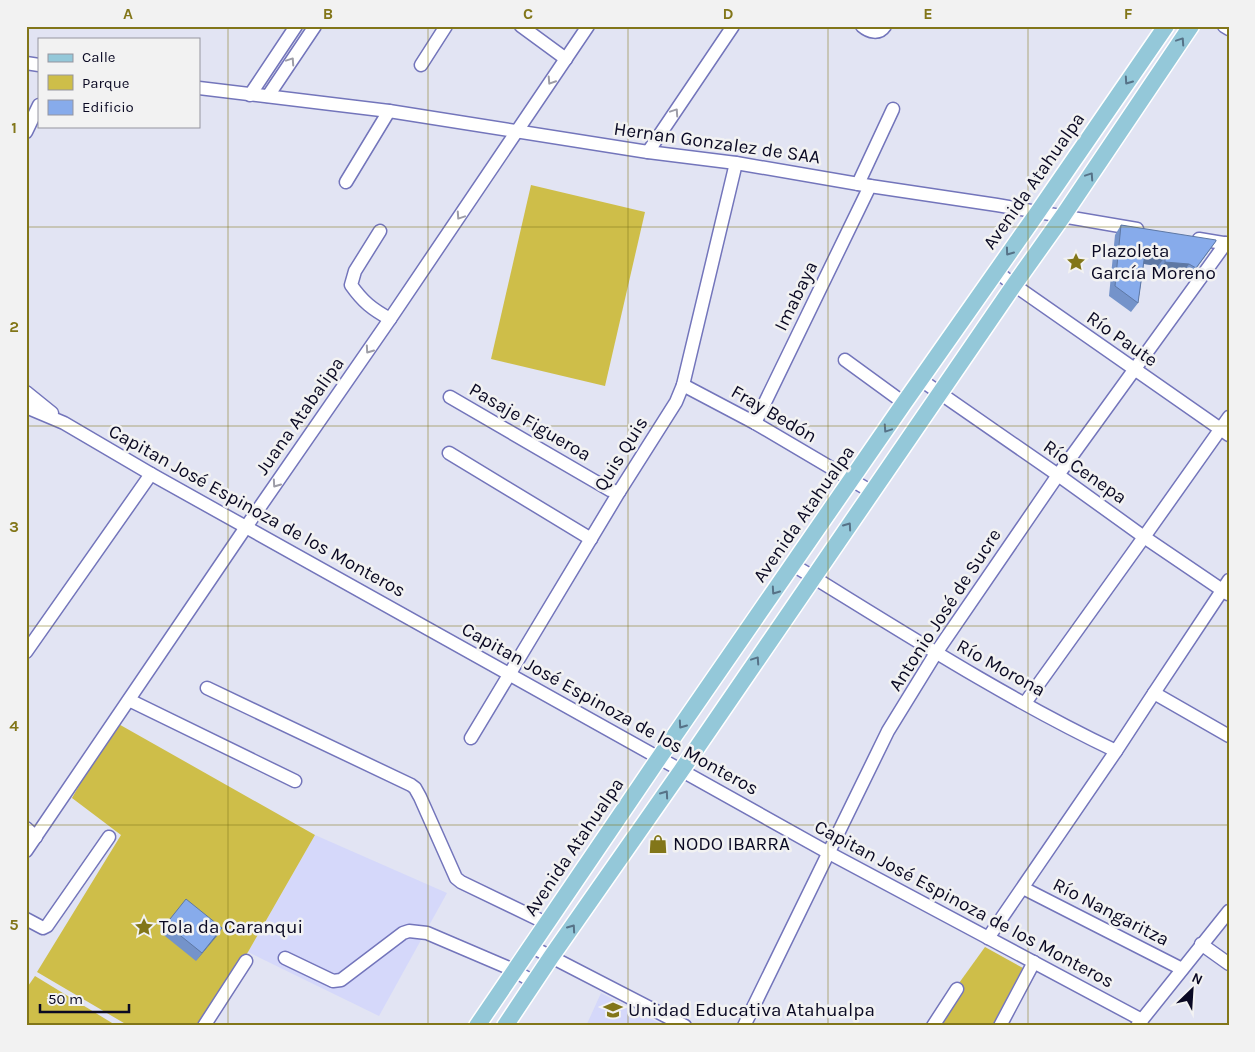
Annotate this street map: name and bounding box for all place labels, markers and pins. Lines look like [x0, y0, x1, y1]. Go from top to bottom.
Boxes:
place label: Plazoleta García Moreno [1091, 240, 1216, 284]
place icon: Plazoleta García Moreno [1065, 251, 1087, 273]
shop icon: NODO IBARRA [647, 833, 669, 855]
place label: NODO IBARRA [673, 833, 790, 855]
place icon: Tola da Caranqui [133, 916, 155, 938]
place label: Tola da Caranqui [159, 916, 303, 938]
school or university icon: Unidad Educativa Atahualpa [602, 999, 624, 1021]
place label: Unidad Educativa Atahualpa [628, 999, 875, 1021]

